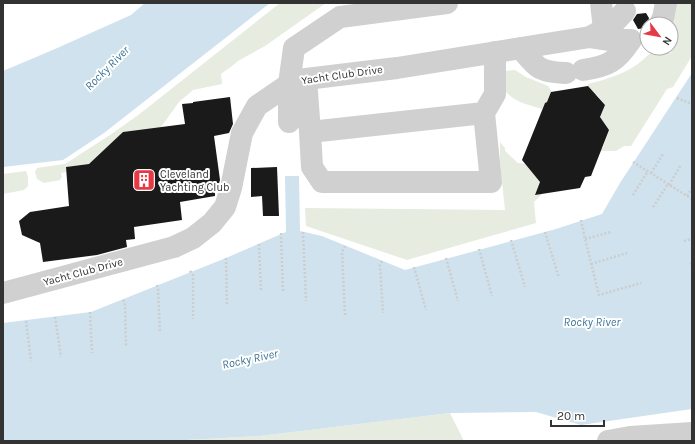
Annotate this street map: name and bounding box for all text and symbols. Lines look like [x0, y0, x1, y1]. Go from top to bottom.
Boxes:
north arrow [639, 16, 679, 56]
text: N [659, 34, 675, 48]
water label: Rocky River [82, 42, 133, 93]
street label: Yacht Club Drive [301, 63, 384, 87]
building icon: Cleveland Yachting Club [131, 167, 157, 193]
place label: Cleveland Yachting Club [160, 168, 230, 194]
street label: Yacht Club Drive [42, 255, 125, 289]
water label: Rocky River [564, 315, 621, 329]
water label: Rocky River [221, 346, 280, 372]
scale bar [551, 402, 604, 428]
text: 20 m [557, 409, 585, 423]

